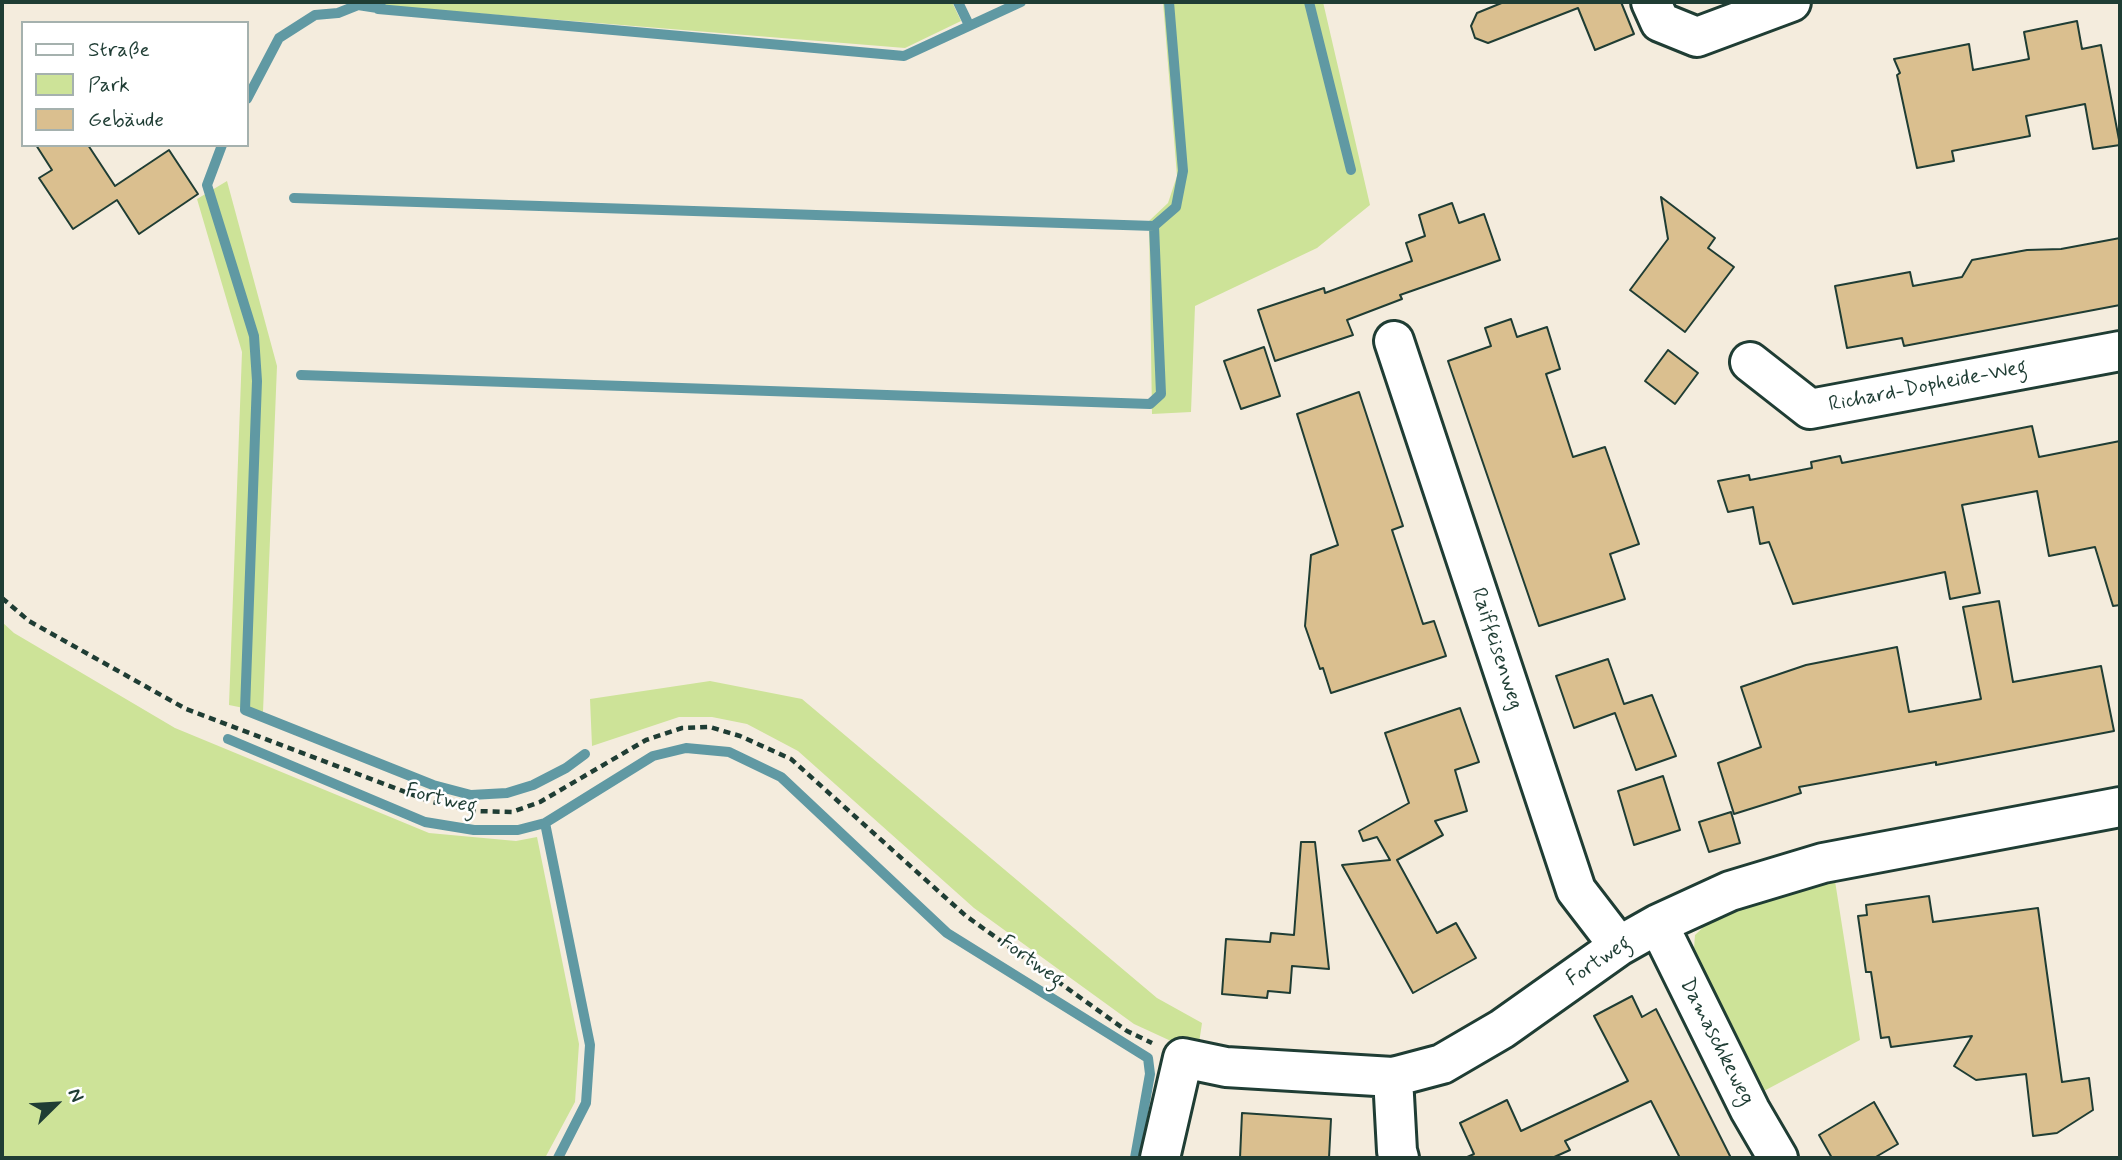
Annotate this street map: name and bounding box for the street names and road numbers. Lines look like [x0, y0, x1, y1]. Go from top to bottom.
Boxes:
street label: Richard-Dopheide-Weg [1827, 355, 2029, 419]
street label: Raiffeisenweg [1464, 585, 1528, 713]
street label: Fortweg [403, 779, 479, 821]
street label: Fortweg [994, 930, 1068, 994]
street label: Fortweg [1562, 931, 1636, 993]
street label: Damaschkeweg [1673, 974, 1759, 1110]

